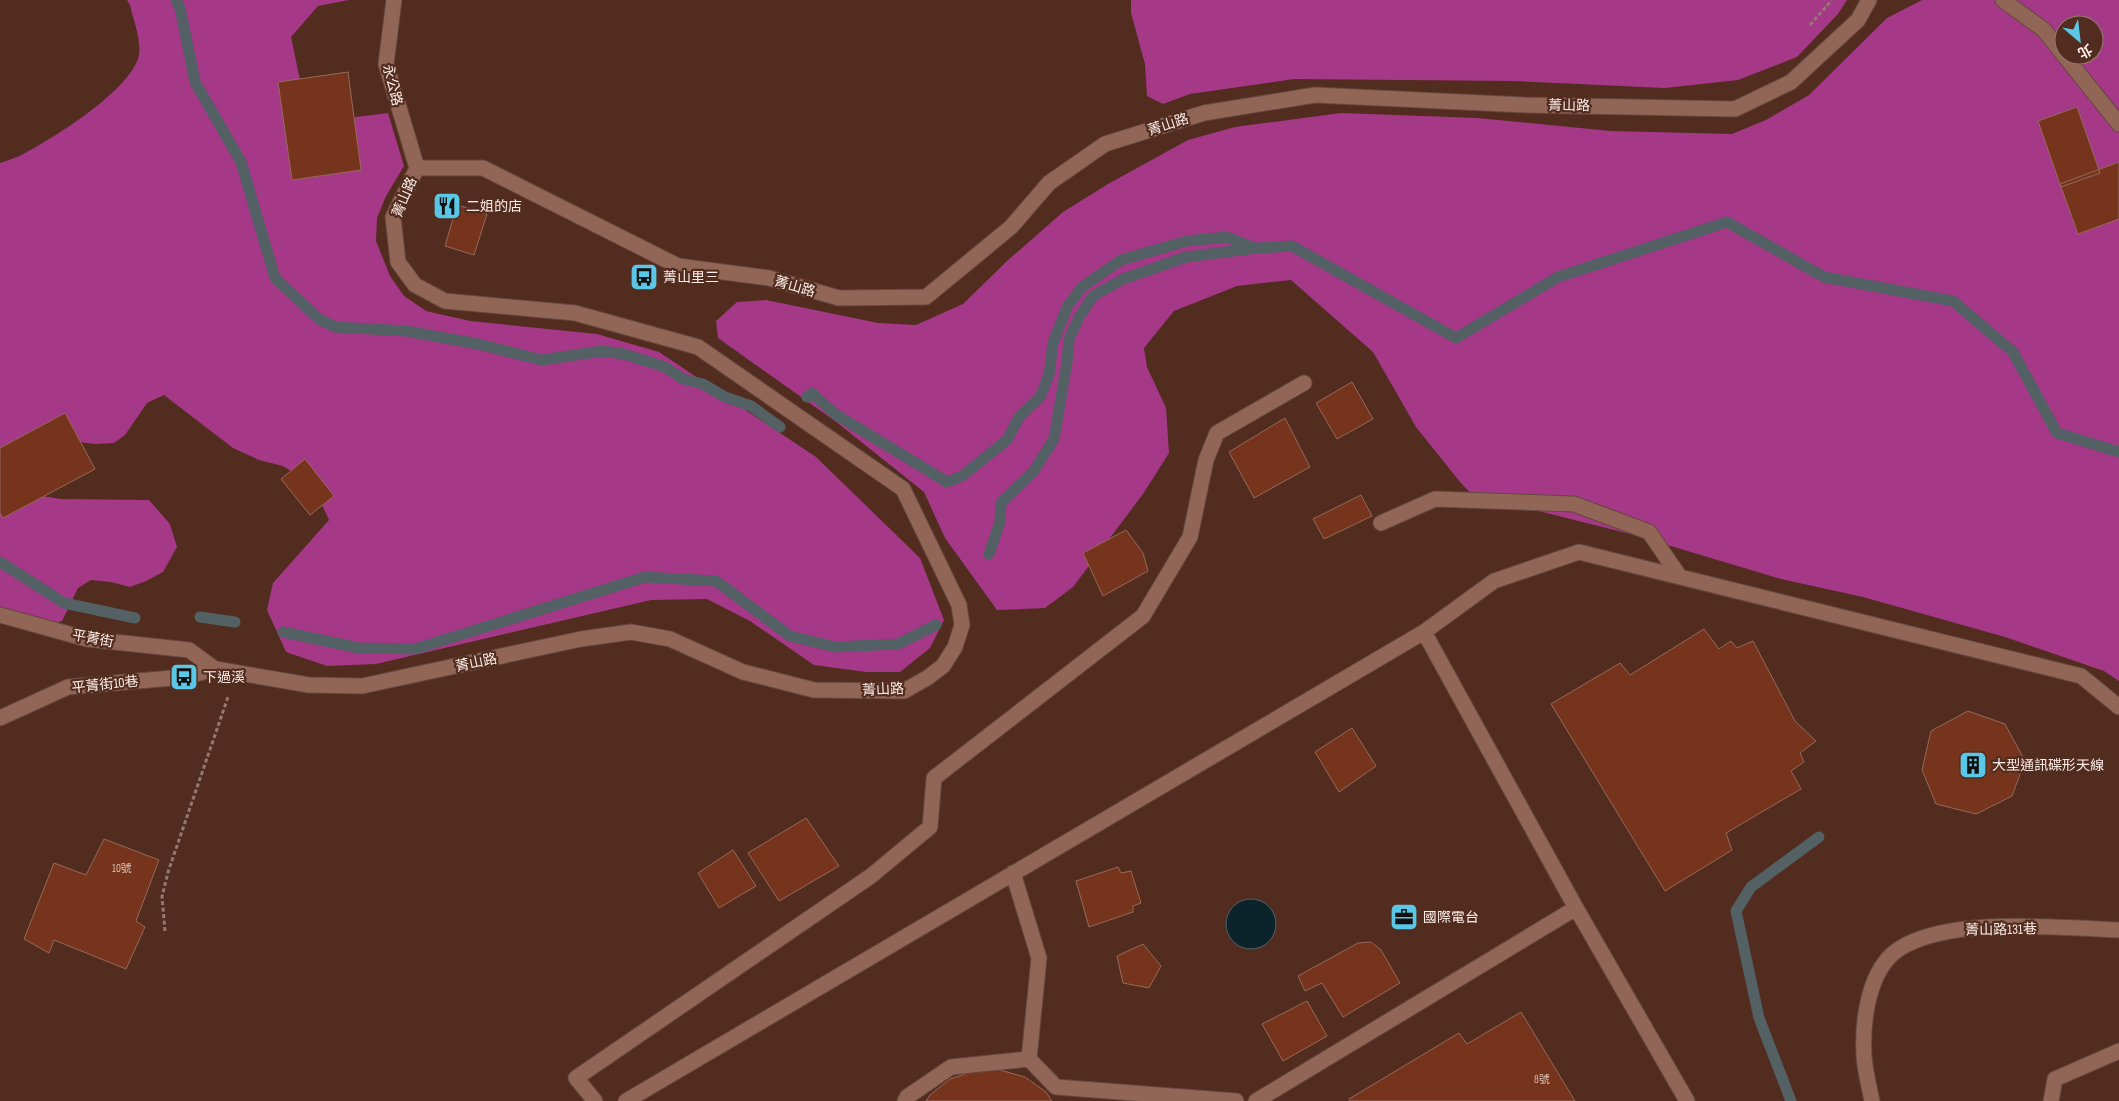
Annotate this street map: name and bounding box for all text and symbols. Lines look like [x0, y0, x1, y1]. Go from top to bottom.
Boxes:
north arrow [2054, 15, 2104, 65]
text: 北 [2075, 40, 2095, 62]
street label: 永公路 [379, 63, 406, 108]
street label: 菁山路 [1548, 97, 1590, 114]
street label: 菁山路 [1146, 110, 1191, 139]
street label: 菁山路 [388, 175, 420, 220]
restaurant icon: 二姐的店 [432, 191, 462, 221]
place label: 二姐的店 [466, 198, 522, 215]
bus stop icon: 菁山里三 [629, 262, 659, 292]
place label: 菁山里三 [663, 269, 719, 286]
street label: 菁山路 [772, 273, 817, 300]
street label: 平菁街 [71, 626, 115, 651]
street label: 菁山路 [454, 650, 498, 675]
bus stop icon: 下過溪 [169, 662, 199, 692]
place label: 下過溪 [203, 669, 245, 686]
street label: 平菁街10巷 [71, 673, 139, 696]
street label: 菁山路 [862, 680, 904, 699]
building icon: 大型通訊碟形天線 [1958, 750, 1988, 780]
place label: 大型通訊碟形天線 [1992, 757, 2104, 774]
house number: 10號 [112, 862, 132, 875]
office icon: 國際電台 [1389, 902, 1419, 932]
place label: 國際電台 [1423, 909, 1479, 926]
street label: 菁山路131巷 [1965, 920, 2037, 939]
house number: 8號 [1534, 1073, 1550, 1086]

